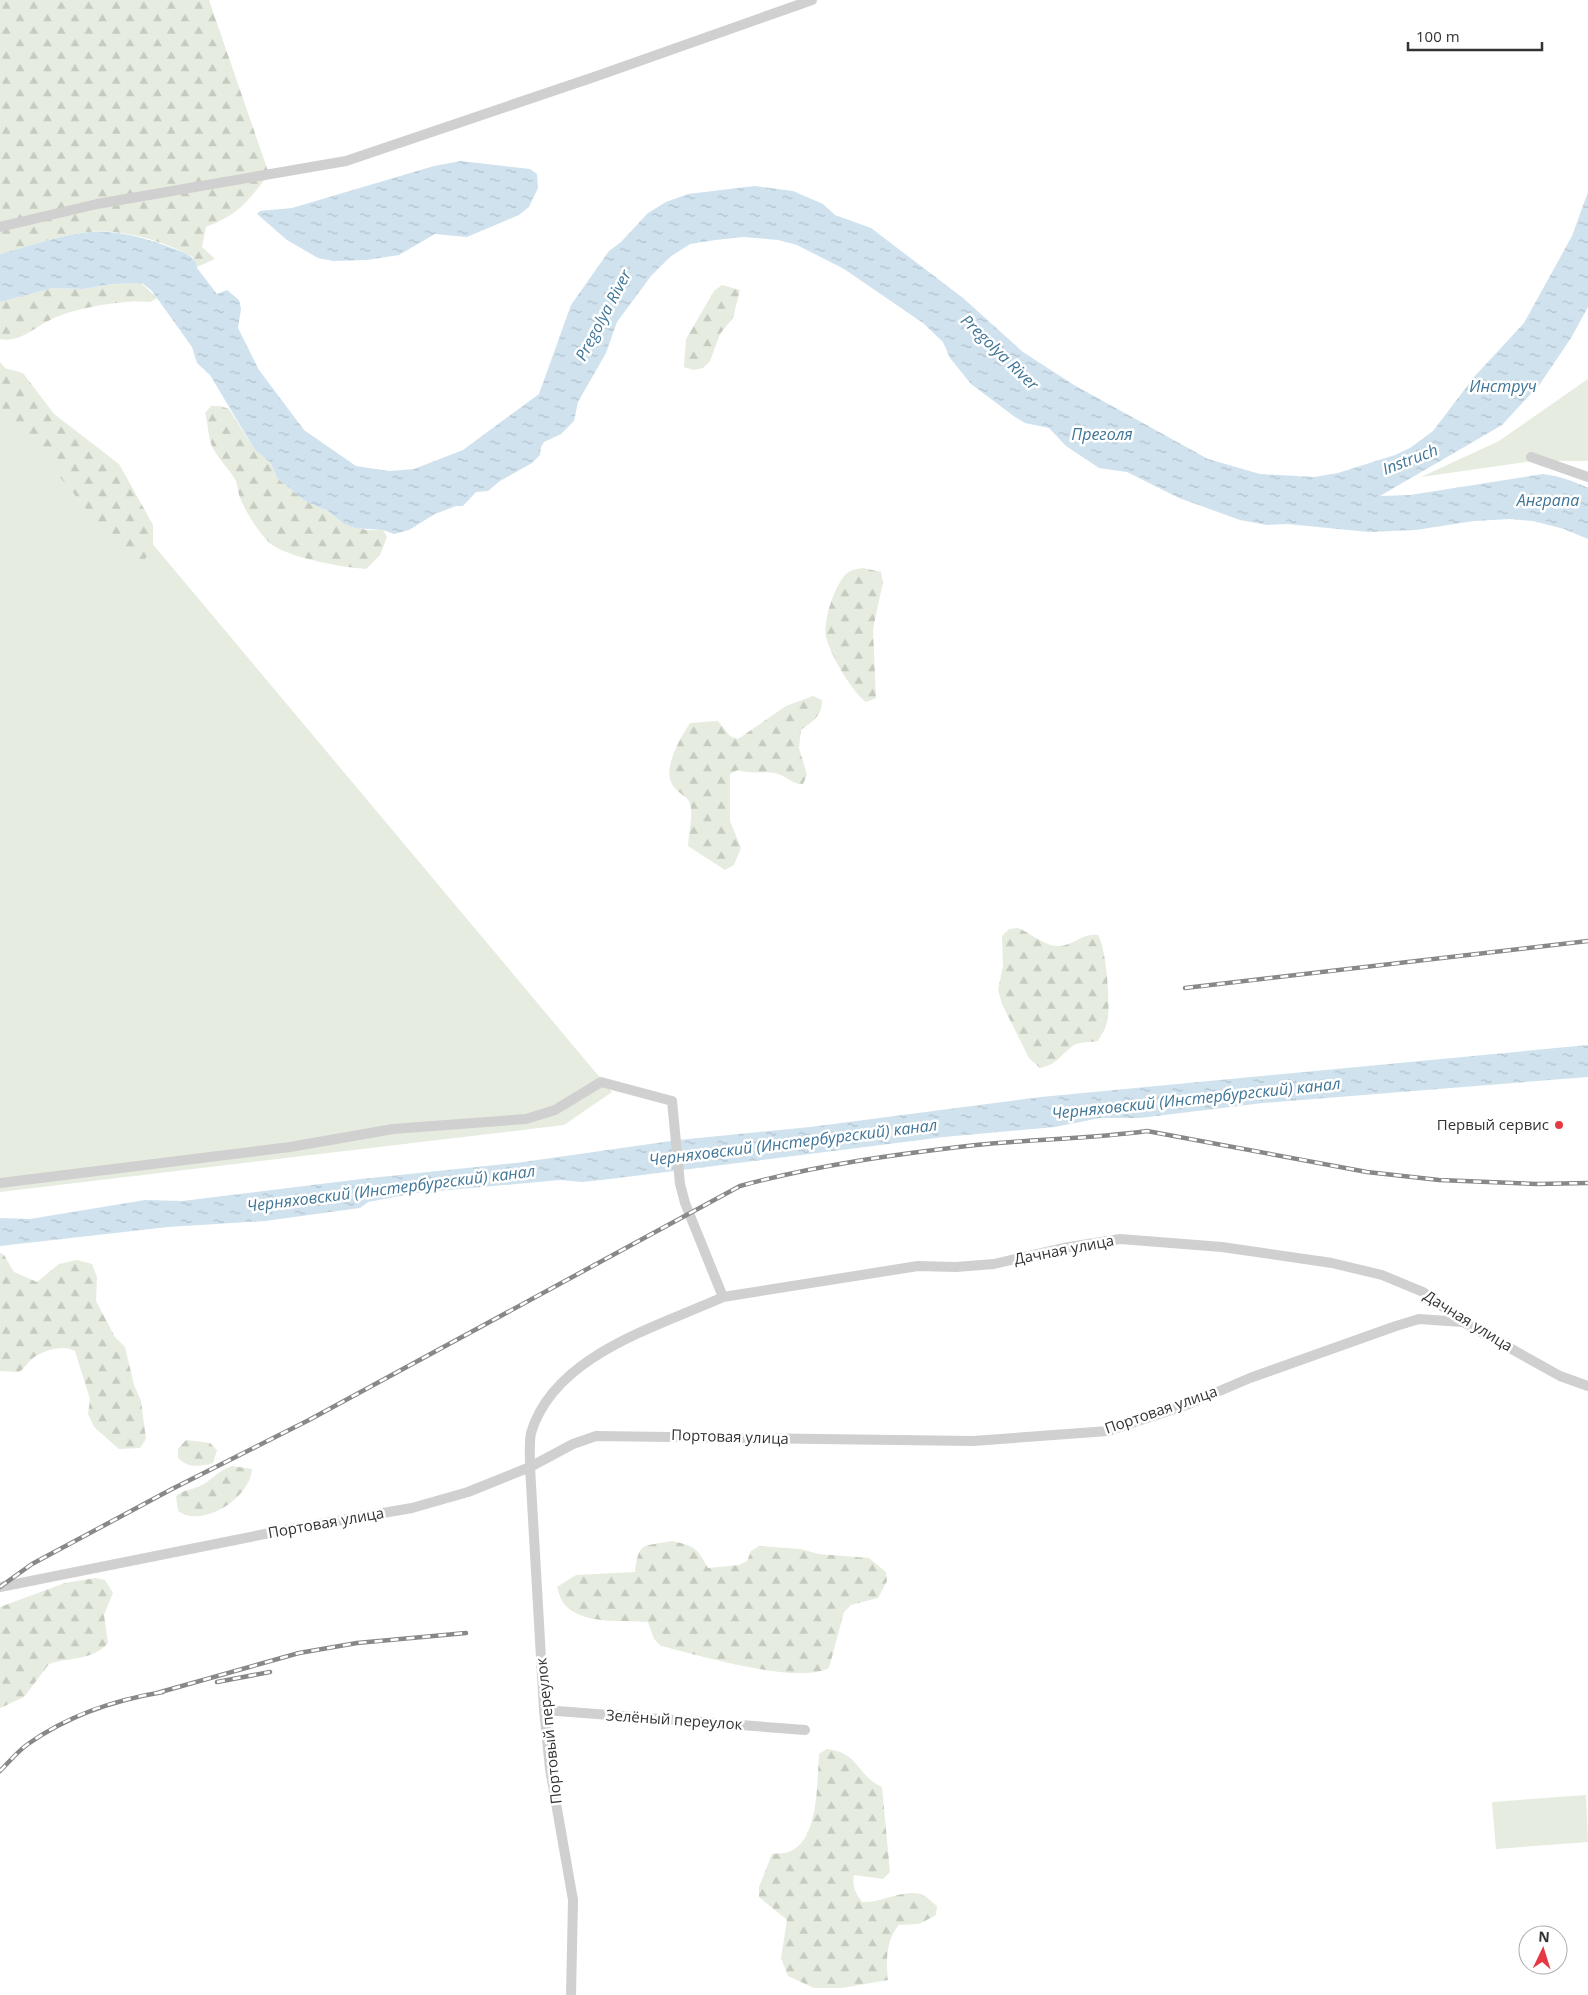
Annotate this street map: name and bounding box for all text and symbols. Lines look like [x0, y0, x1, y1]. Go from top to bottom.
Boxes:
scale bar [1408, 20, 1542, 52]
text: 100 m [1416, 26, 1460, 46]
water label: Pregolya River [570, 265, 637, 364]
water label: Pregolya River [956, 309, 1044, 395]
water label: Инструч [1469, 375, 1537, 397]
water label: Преголя [1071, 423, 1133, 445]
water label: Instruch [1379, 438, 1441, 480]
water label: Анграпа [1516, 489, 1579, 511]
water label: Черняховский (Инстербургский) канал [1050, 1072, 1342, 1124]
water label: Черняховский (Инстербургский) канал [648, 1113, 939, 1171]
place label: Первый сервис [1437, 1114, 1549, 1134]
marker: Первый сервис [1553, 1119, 1565, 1131]
water label: Черняховский (Инстербургский) канал [246, 1159, 537, 1217]
street label: Дачная улица [1012, 1230, 1115, 1268]
street label: Дачная улица [1420, 1285, 1517, 1355]
street label: Портовая улица [1102, 1380, 1220, 1438]
street label: Портовая улица [671, 1424, 789, 1448]
street label: Портовая улица [266, 1502, 386, 1542]
street label: Портовый переулок [530, 1657, 566, 1805]
street label: Зелёный переулок [605, 1704, 743, 1734]
north arrow [1518, 1925, 1568, 1975]
text: N [1538, 1927, 1550, 1946]

